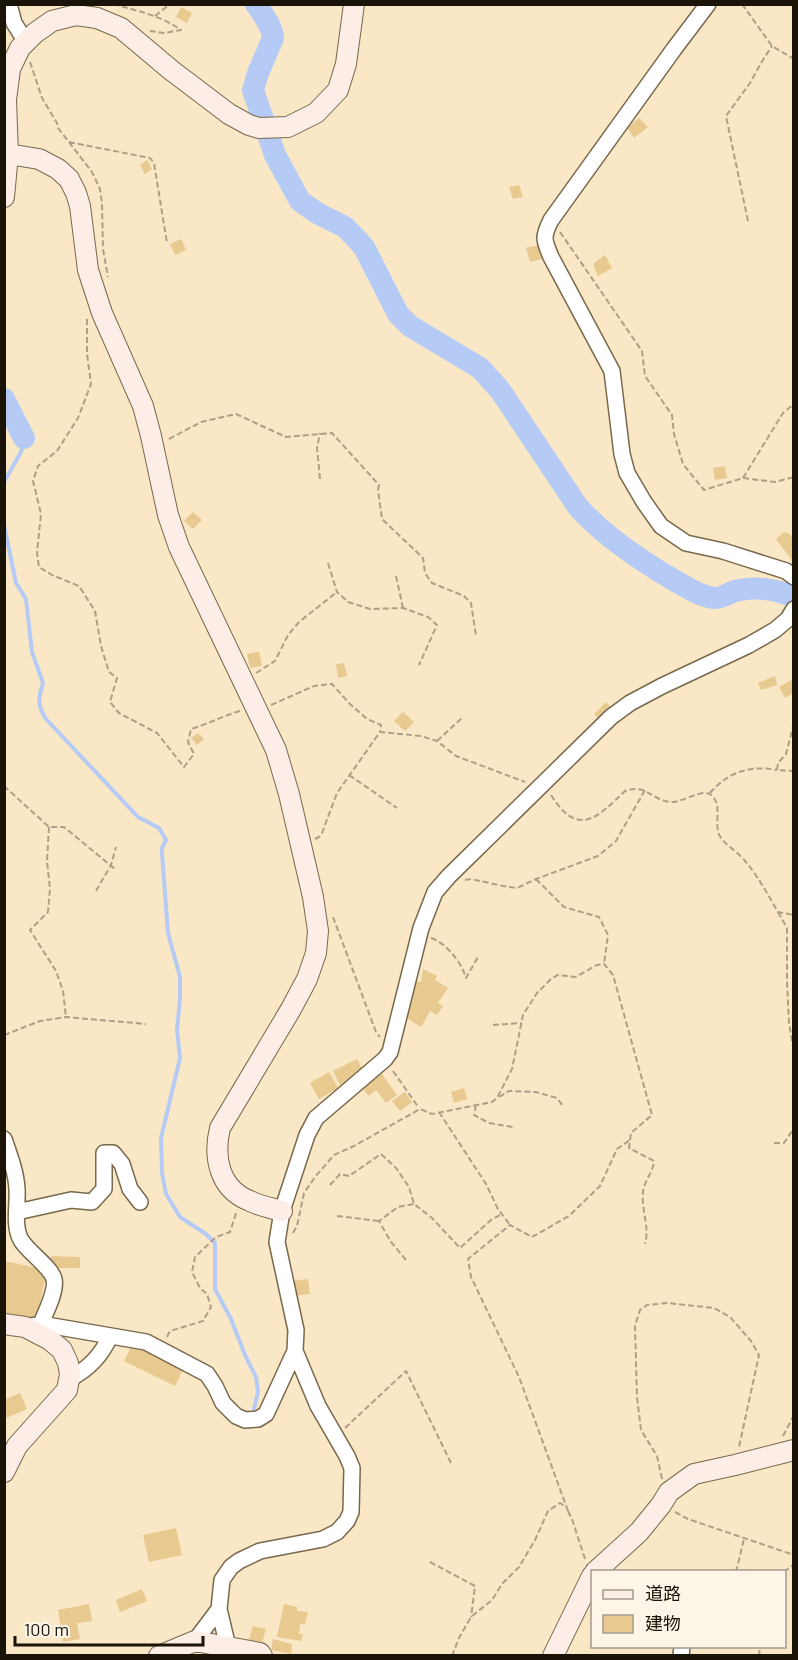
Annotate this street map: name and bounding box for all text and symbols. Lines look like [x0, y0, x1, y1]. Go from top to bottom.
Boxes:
legend [591, 1570, 786, 1648]
text: 道路 [645, 1582, 681, 1604]
scale bar [15, 1609, 202, 1647]
text: 建物 [645, 1612, 681, 1634]
text: 100 m [24, 1618, 69, 1640]

